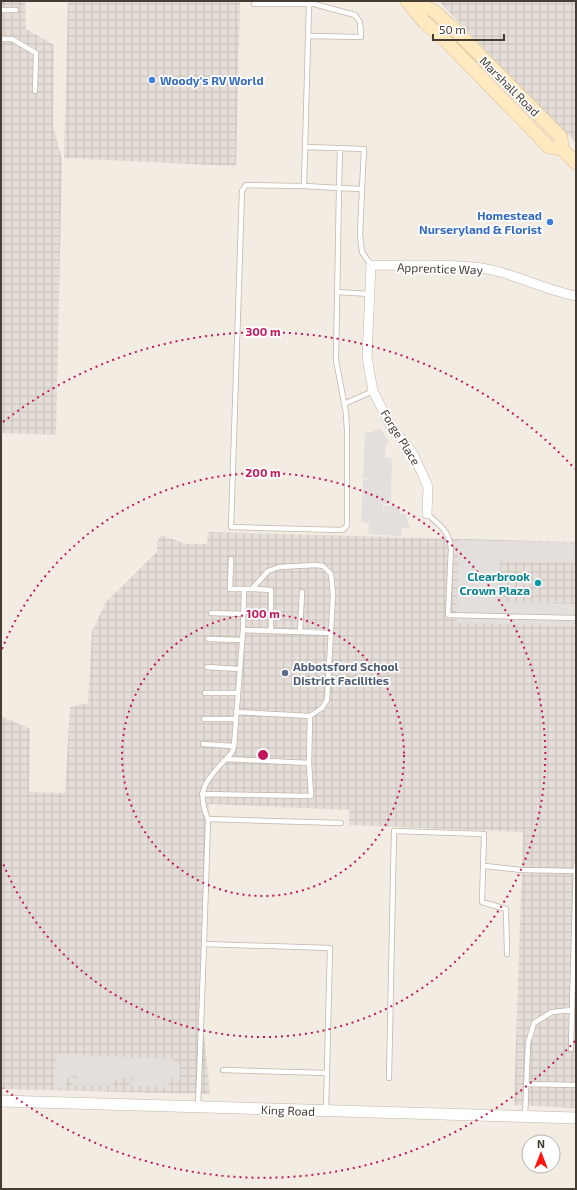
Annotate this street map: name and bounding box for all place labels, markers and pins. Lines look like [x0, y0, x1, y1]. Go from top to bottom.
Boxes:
place label: Woody's RV World [160, 73, 264, 88]
marker: Woody's RV World [147, 75, 157, 85]
place label: Homestead Nurseryland & Florist [419, 208, 542, 237]
marker: Homestead Nurseryland & Florist [545, 217, 555, 227]
place label: Clearbrook Crown Plaza [460, 569, 530, 597]
marker: Clearbrook Crown Plaza [533, 578, 543, 588]
place label: Abbotsford School District Facilities [293, 659, 399, 687]
marker: Abbotsford School District Facilities [280, 668, 290, 678]
centre of rings [256, 748, 270, 762]

